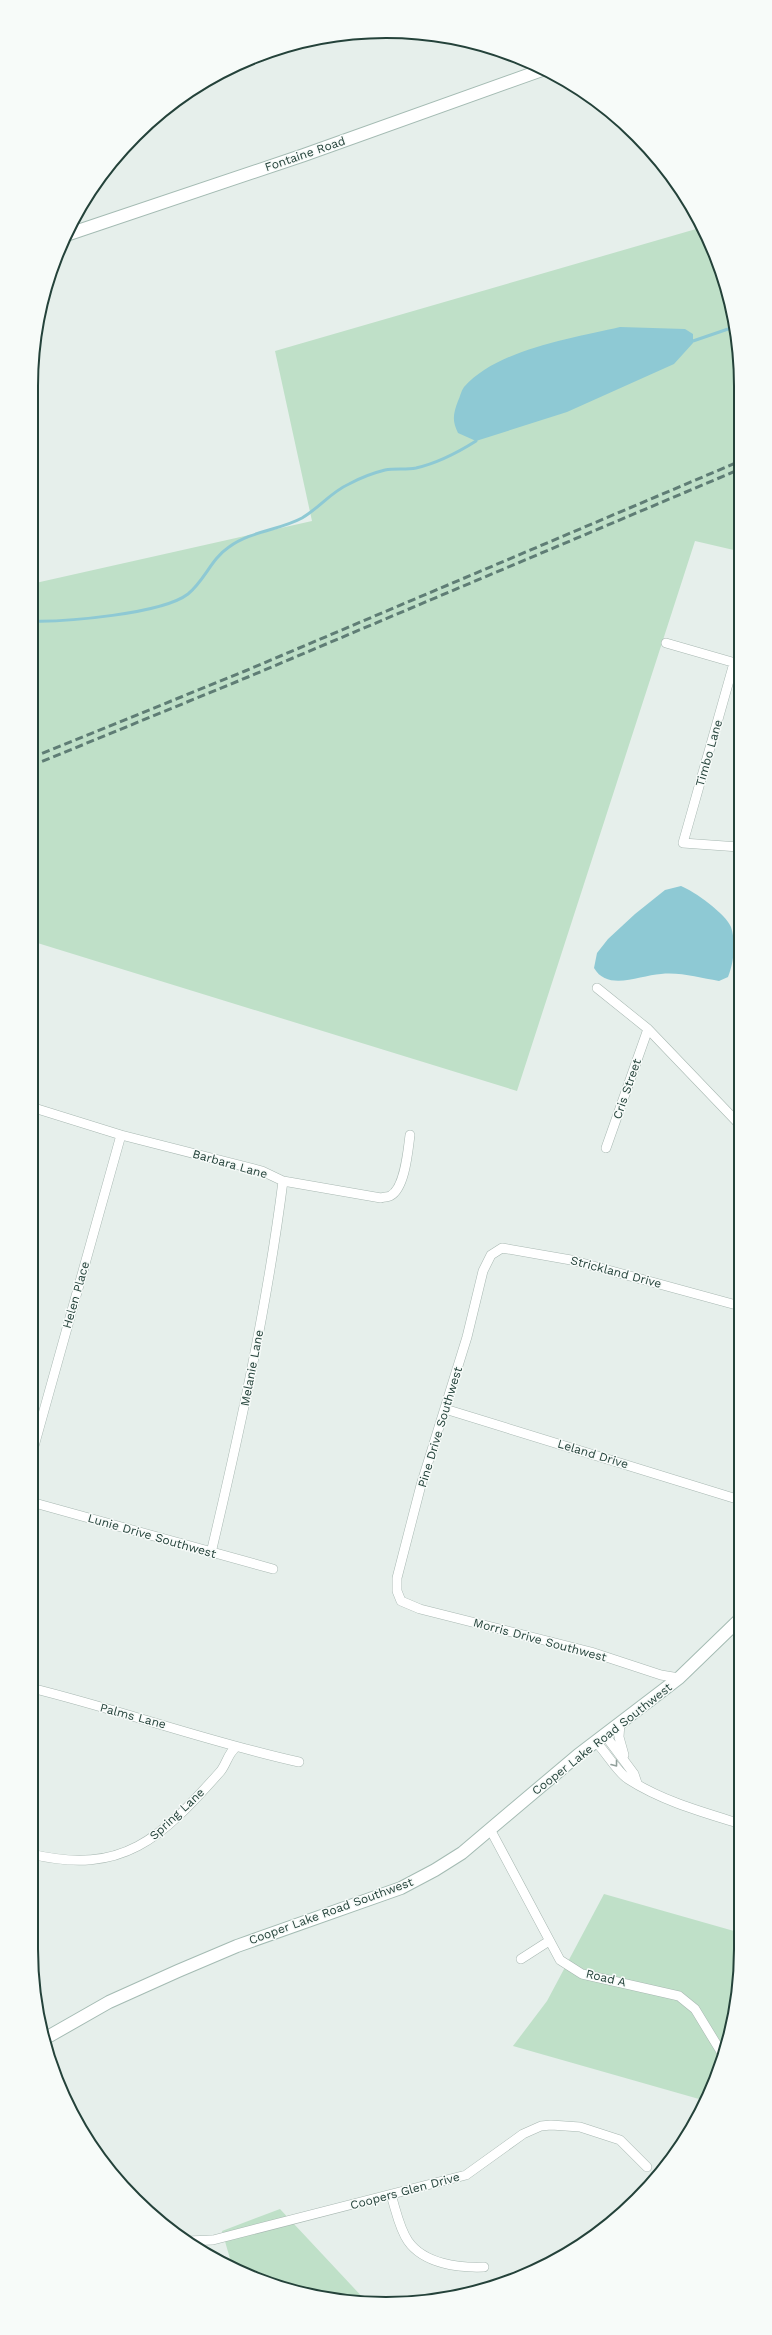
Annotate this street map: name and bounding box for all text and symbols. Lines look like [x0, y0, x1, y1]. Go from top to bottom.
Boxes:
street label: Fontaine Road [263, 134, 347, 174]
street label: Timbo Lane [693, 718, 725, 788]
street label: Cris Street [610, 1057, 644, 1121]
street label: Barbara Lane [191, 1147, 269, 1181]
street label: Strickland Drive [569, 1253, 663, 1291]
street label: Helen Place [60, 1260, 92, 1330]
street label: Melanie Lane [238, 1329, 266, 1407]
street label: Pine Drive Southwest [415, 1365, 465, 1489]
street label: Leland Drive [556, 1437, 630, 1471]
street label: Lunie Drive Southwest [86, 1511, 218, 1561]
street label: Morris Drive Southwest [472, 1615, 608, 1665]
street label: Cooper Lake Road Southwest [529, 1680, 675, 1798]
street label: Palms Lane [98, 1700, 168, 1732]
one-way arrow [611, 1760, 618, 1767]
street label: Spring Lane [147, 1785, 207, 1843]
street label: Cooper Lake Road Southwest [247, 1875, 415, 1947]
street label: Road A [585, 1967, 628, 1989]
street label: Coopers Glen Drive [349, 2170, 461, 2212]

